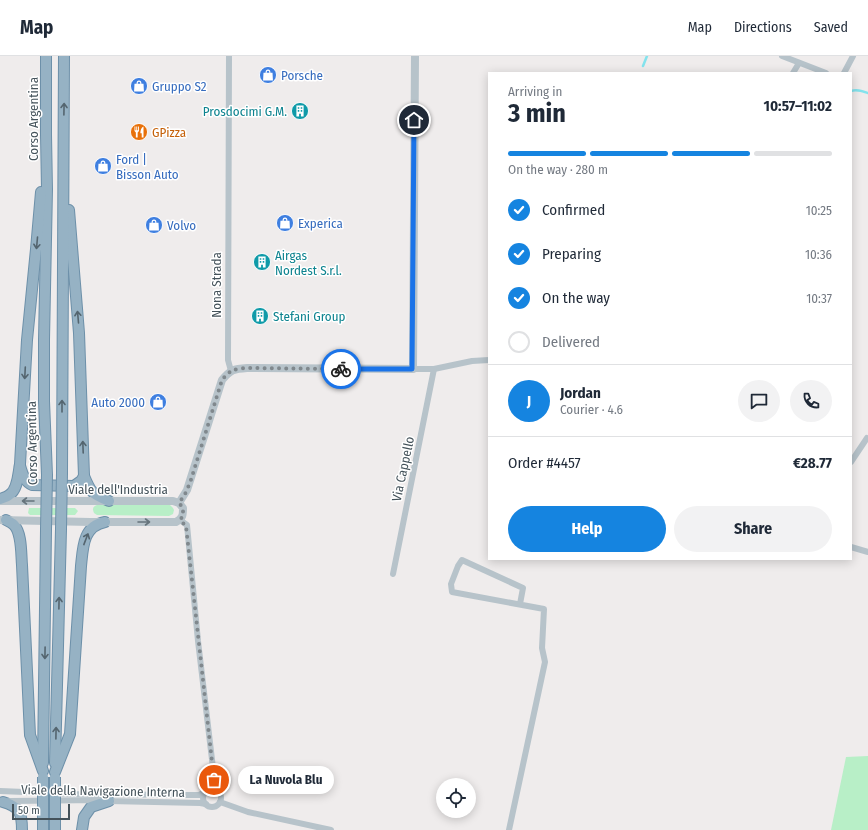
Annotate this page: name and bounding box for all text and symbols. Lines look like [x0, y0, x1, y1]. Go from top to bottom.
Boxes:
text: Map [20, 16, 53, 39]
text: Map [688, 19, 712, 36]
text: Directions [734, 19, 792, 36]
text: Saved [814, 19, 848, 36]
shop icon: Porsche [258, 65, 278, 85]
place label: Porsche [281, 68, 323, 83]
shop icon: Gruppo S2 [129, 76, 149, 96]
street label: Corso Argentina [26, 77, 41, 161]
place label: Gruppo S2 [152, 79, 207, 94]
text: Arriving in [508, 84, 562, 99]
text: 10:57–11:02 [764, 97, 832, 115]
text: 3 min [508, 98, 566, 129]
building icon: Prosdocimi G.M. [290, 101, 310, 121]
one-way arrow [60, 103, 68, 116]
pin [397, 103, 431, 137]
place label: Prosdocimi G.M. [203, 104, 287, 119]
icon: home [403, 109, 425, 131]
restaurant icon: GPizza [129, 122, 149, 142]
place label: GPizza [152, 125, 186, 140]
place label: Ford | Bisson Auto [116, 152, 179, 182]
shop icon: Ford | Bisson Auto [93, 156, 113, 176]
text: On the way · 280 m [508, 162, 608, 177]
icon: check [508, 199, 530, 221]
text: Confirmed [542, 201, 605, 219]
text: 10:25 [806, 203, 832, 218]
shop icon: Experica [275, 213, 295, 233]
shop icon: Volvo [144, 215, 164, 235]
place label: Experica [298, 216, 343, 231]
place label: Volvo [167, 218, 196, 233]
one-way arrow [33, 236, 40, 249]
icon: check [508, 243, 530, 265]
text: Preparing [542, 245, 601, 263]
text: 10:36 [805, 247, 832, 262]
place label: Airgas Nordest S.r.l. [275, 248, 342, 278]
street label: Nona Strada [209, 252, 224, 318]
building icon: Airgas Nordest S.r.l. [252, 252, 272, 272]
icon: check [508, 287, 530, 309]
text: On the way [542, 289, 610, 307]
text: 10:37 [806, 291, 832, 306]
building icon: Stefani Group [250, 306, 270, 326]
place label: Stefani Group [273, 309, 345, 324]
one-way arrow [74, 311, 81, 324]
text: Delivered [542, 333, 600, 351]
courier [321, 349, 361, 389]
icon: bike [330, 358, 352, 380]
one-way arrow [22, 366, 29, 379]
button: chat [738, 380, 780, 422]
button: phone [790, 380, 832, 422]
text: Jordan [560, 384, 601, 402]
shop icon: Auto 2000 [148, 392, 168, 412]
text: J [527, 392, 531, 410]
place label: Auto 2000 [91, 395, 145, 410]
one-way arrow [58, 400, 66, 413]
street label: Corso Argentina [24, 401, 40, 485]
text: Courier · 4.6 [560, 402, 623, 417]
street label: Via Cappello [389, 435, 417, 503]
one-way arrow [79, 441, 87, 454]
text: Order #4457 [508, 454, 581, 472]
text: €28.77 [793, 454, 832, 472]
street label: Viale dell'Industria [68, 482, 168, 497]
one-way arrow [22, 497, 35, 505]
button: Help [508, 506, 666, 552]
button: Share [674, 506, 832, 552]
one-way arrow [137, 518, 150, 526]
one-way arrow [83, 533, 91, 545]
one-way arrow [55, 597, 63, 610]
one-way arrow [41, 646, 48, 659]
one-way arrow [52, 727, 60, 740]
pin [197, 763, 231, 797]
callout: La Nuvola Blu [238, 766, 334, 794]
icon: bag [203, 769, 225, 791]
text: La Nuvola Blu [250, 772, 322, 787]
map controls [436, 778, 476, 818]
button: locate [436, 778, 476, 818]
street label: Viale della Navigazione Interna [21, 782, 185, 800]
scale bar [12, 802, 70, 821]
text: 50 m [18, 804, 40, 817]

